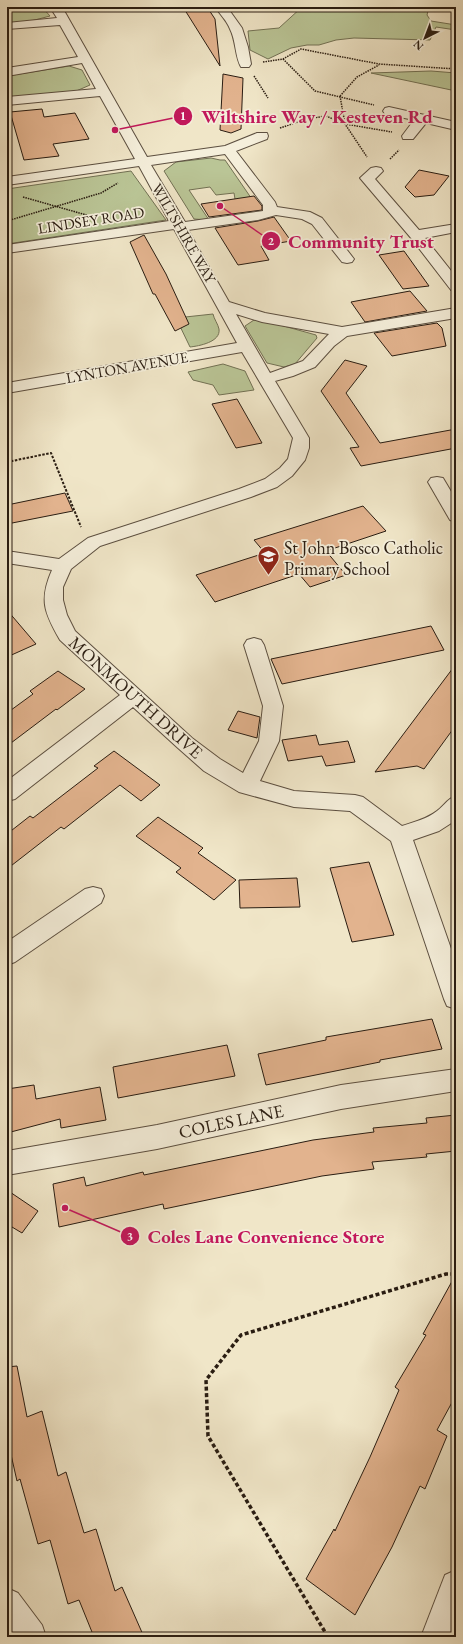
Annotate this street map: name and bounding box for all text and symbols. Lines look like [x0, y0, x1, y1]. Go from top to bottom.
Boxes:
north arrow [405, 18, 445, 58]
text: N [410, 37, 426, 54]
callout: Wiltshire Way / Kesteven Rd [173, 100, 441, 131]
text: Wiltshire Way / Kesteven Rd [201, 104, 433, 129]
text: 1 [180, 108, 186, 124]
street label: WILTSHIRE WAY [148, 180, 221, 287]
street label: LINDSEY ROAD [36, 202, 146, 238]
callout: Community Trust [261, 225, 442, 256]
text: Community Trust [288, 229, 434, 254]
text: 2 [268, 233, 275, 249]
street label: LYNTON AVENUE [64, 347, 190, 387]
place label: St John Bosco Catholic Primary School [284, 536, 443, 580]
school or university icon: St John Bosco Catholic Primary School [255, 544, 281, 577]
street label: MONMOUTH DRIVE [64, 631, 208, 763]
street label: COLES LANE [177, 1099, 285, 1143]
callout: Coles Lane Convenience Store [120, 1221, 392, 1252]
text: Coles Lane Convenience Store [148, 1224, 384, 1249]
text: 3 [127, 1228, 133, 1244]

